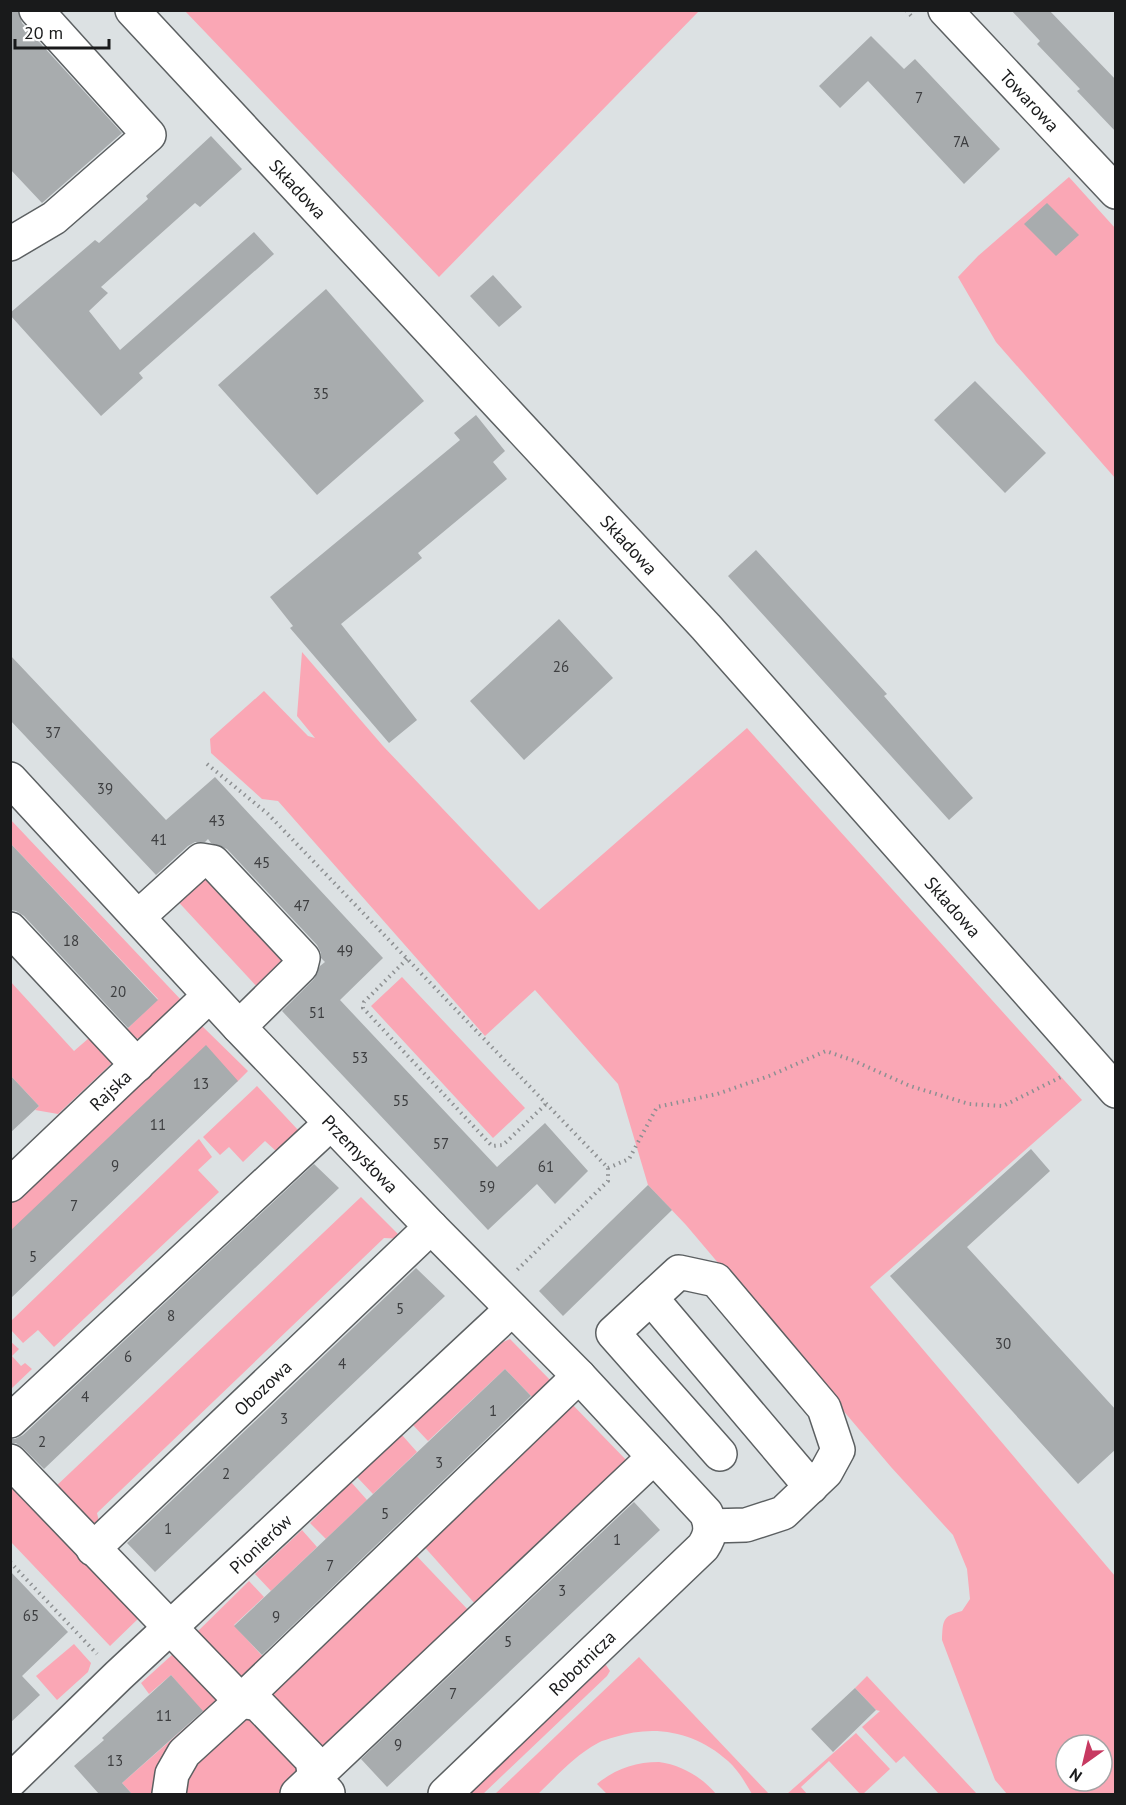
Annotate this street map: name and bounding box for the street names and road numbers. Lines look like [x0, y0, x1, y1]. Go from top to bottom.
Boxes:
street label: Towarowa [995, 64, 1065, 136]
street label: Składowa [265, 154, 332, 223]
street label: Składowa [596, 510, 663, 579]
street label: Składowa [920, 871, 986, 942]
street label: Rajska [84, 1065, 136, 1115]
street label: Przemysłowa [318, 1110, 403, 1198]
street label: Obozowa [229, 1355, 296, 1420]
street label: Pionierów [224, 1508, 297, 1578]
street label: Robotnicza [544, 1625, 620, 1701]

